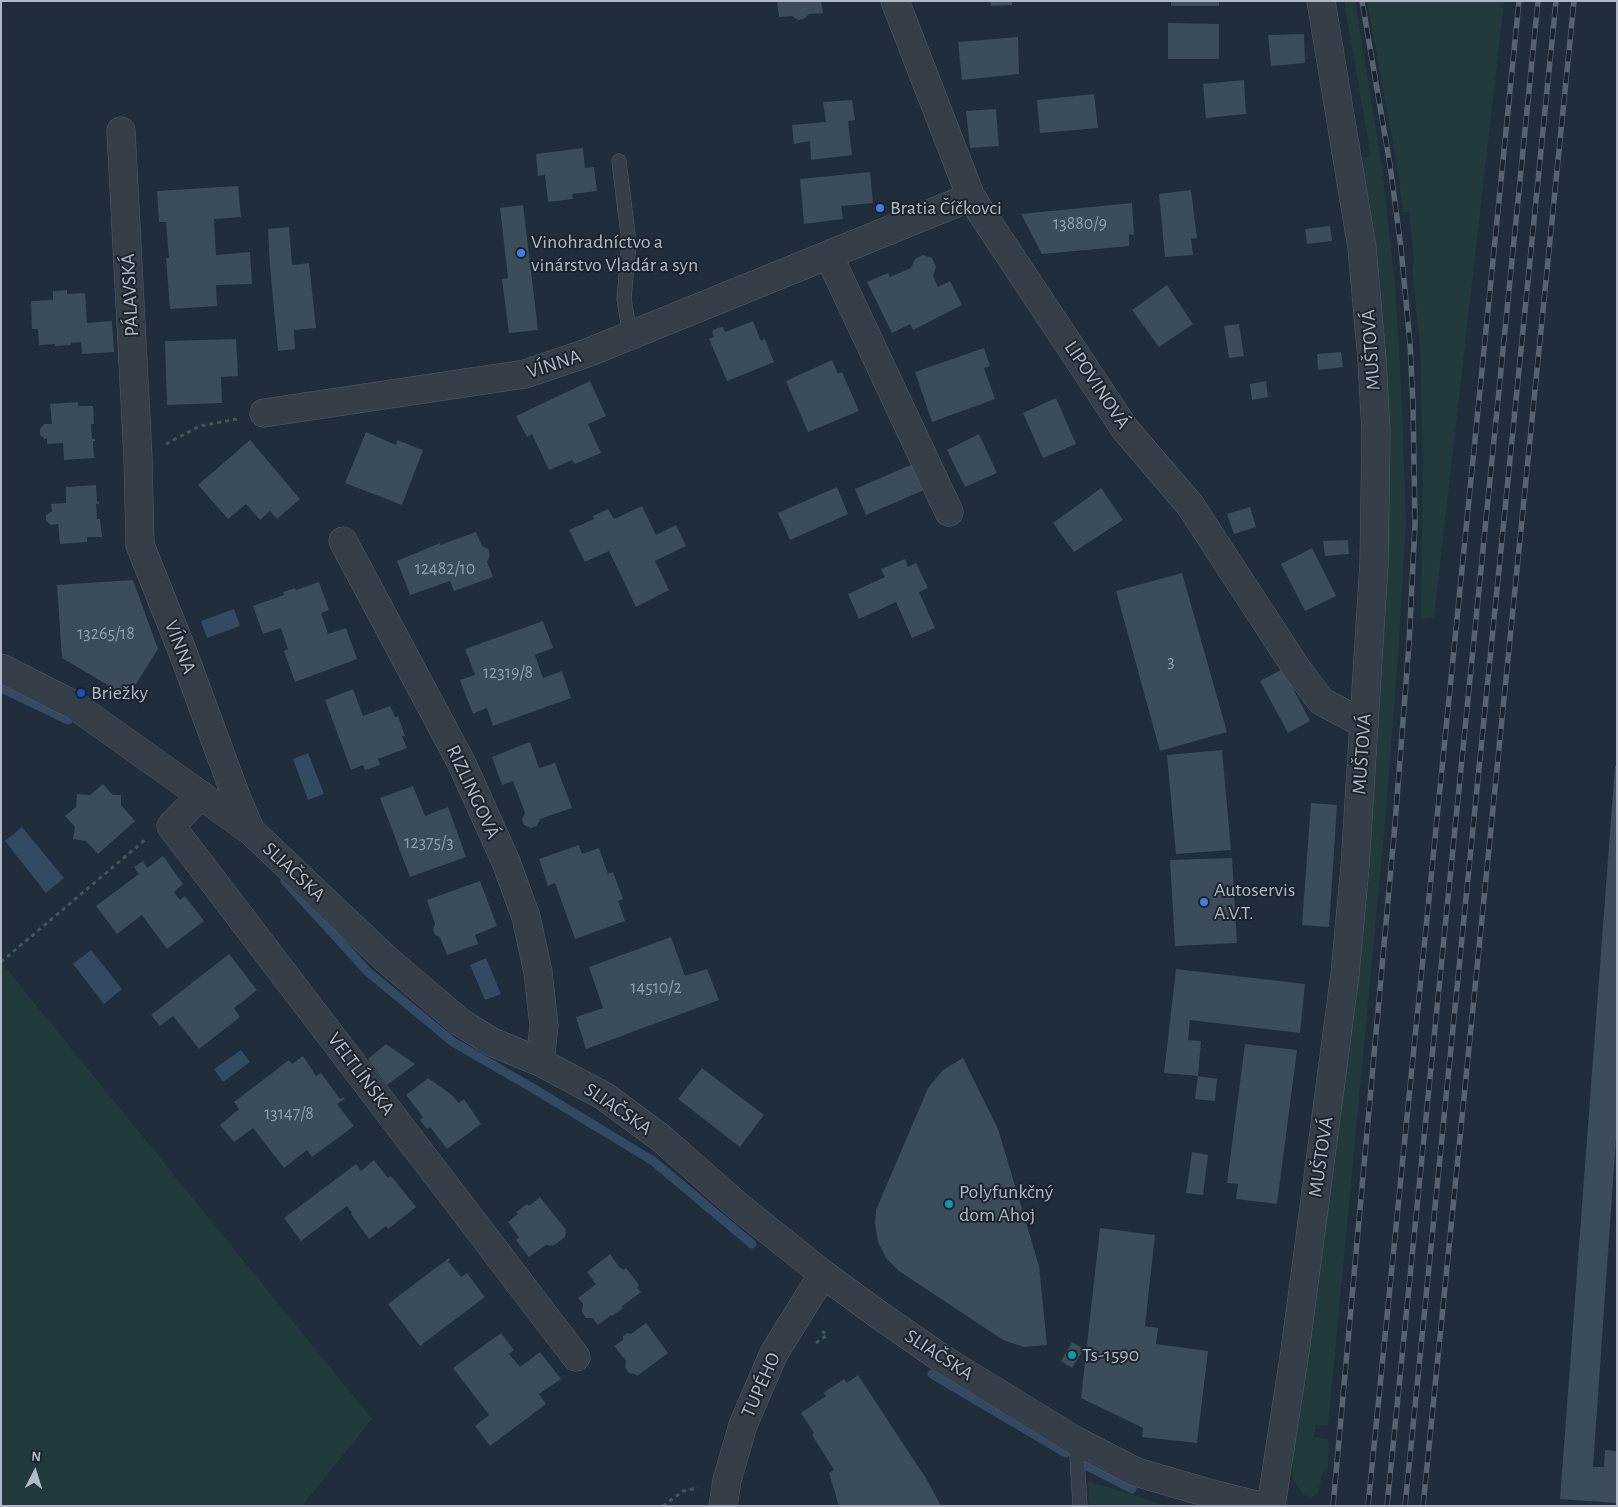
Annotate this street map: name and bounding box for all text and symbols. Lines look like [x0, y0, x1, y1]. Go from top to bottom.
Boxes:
place label: Bratia Číčkovci [890, 196, 1002, 220]
marker: Bratia Číčkovci [874, 202, 886, 214]
house number: 13880/9 [1053, 213, 1107, 235]
place label: Vinohradníctvo a vinárstvo Vladár a syn [531, 230, 698, 277]
marker: Vinohradníctvo a vinárstvo Vladár a syn [515, 247, 527, 259]
street label: PÁLAVSKÁ [116, 253, 144, 337]
street label: MUŠTOVÁ [1356, 309, 1386, 391]
street label: LIPOVINOVÁ [1059, 336, 1135, 434]
street label: VÍNNA [524, 344, 584, 384]
house number: 12482/10 [415, 558, 475, 580]
street label: VÍNNA [159, 617, 201, 677]
house number: 13265/18 [77, 623, 135, 645]
house number: 3 [1167, 651, 1175, 673]
house number: 12319/8 [483, 662, 533, 684]
place label: Briežky [91, 681, 148, 705]
marker: Briežky [75, 687, 87, 699]
street label: MUŠTOVÁ [1347, 713, 1377, 795]
street label: RIZLINGOVÁ [441, 741, 505, 843]
house number: 12375/3 [404, 832, 454, 854]
street label: SLIAČSKA [258, 837, 330, 907]
place label: Autoservis A.V.T. [1214, 878, 1295, 925]
marker: Autoservis A.V.T. [1198, 896, 1210, 908]
house number: 14510/2 [630, 977, 682, 999]
street label: VELTLÍNSKA [322, 1028, 400, 1120]
street label: SLIAČSKA [579, 1078, 657, 1140]
house number: 13147/8 [264, 1103, 314, 1125]
street label: MUŠTOVÁ [1303, 1115, 1339, 1199]
place label: Polyfunkčný dom Ahoj [959, 1180, 1053, 1227]
marker: Polyfunkčný dom Ahoj [943, 1198, 955, 1210]
street label: SLIAČSKA [900, 1324, 978, 1386]
place label: Ts-1590 [1082, 1343, 1139, 1367]
street label: TUPÉHO [736, 1349, 786, 1421]
marker: Ts-1590 [1066, 1349, 1078, 1361]
north arrow [10, 1447, 60, 1497]
text: N [31, 1450, 42, 1464]

